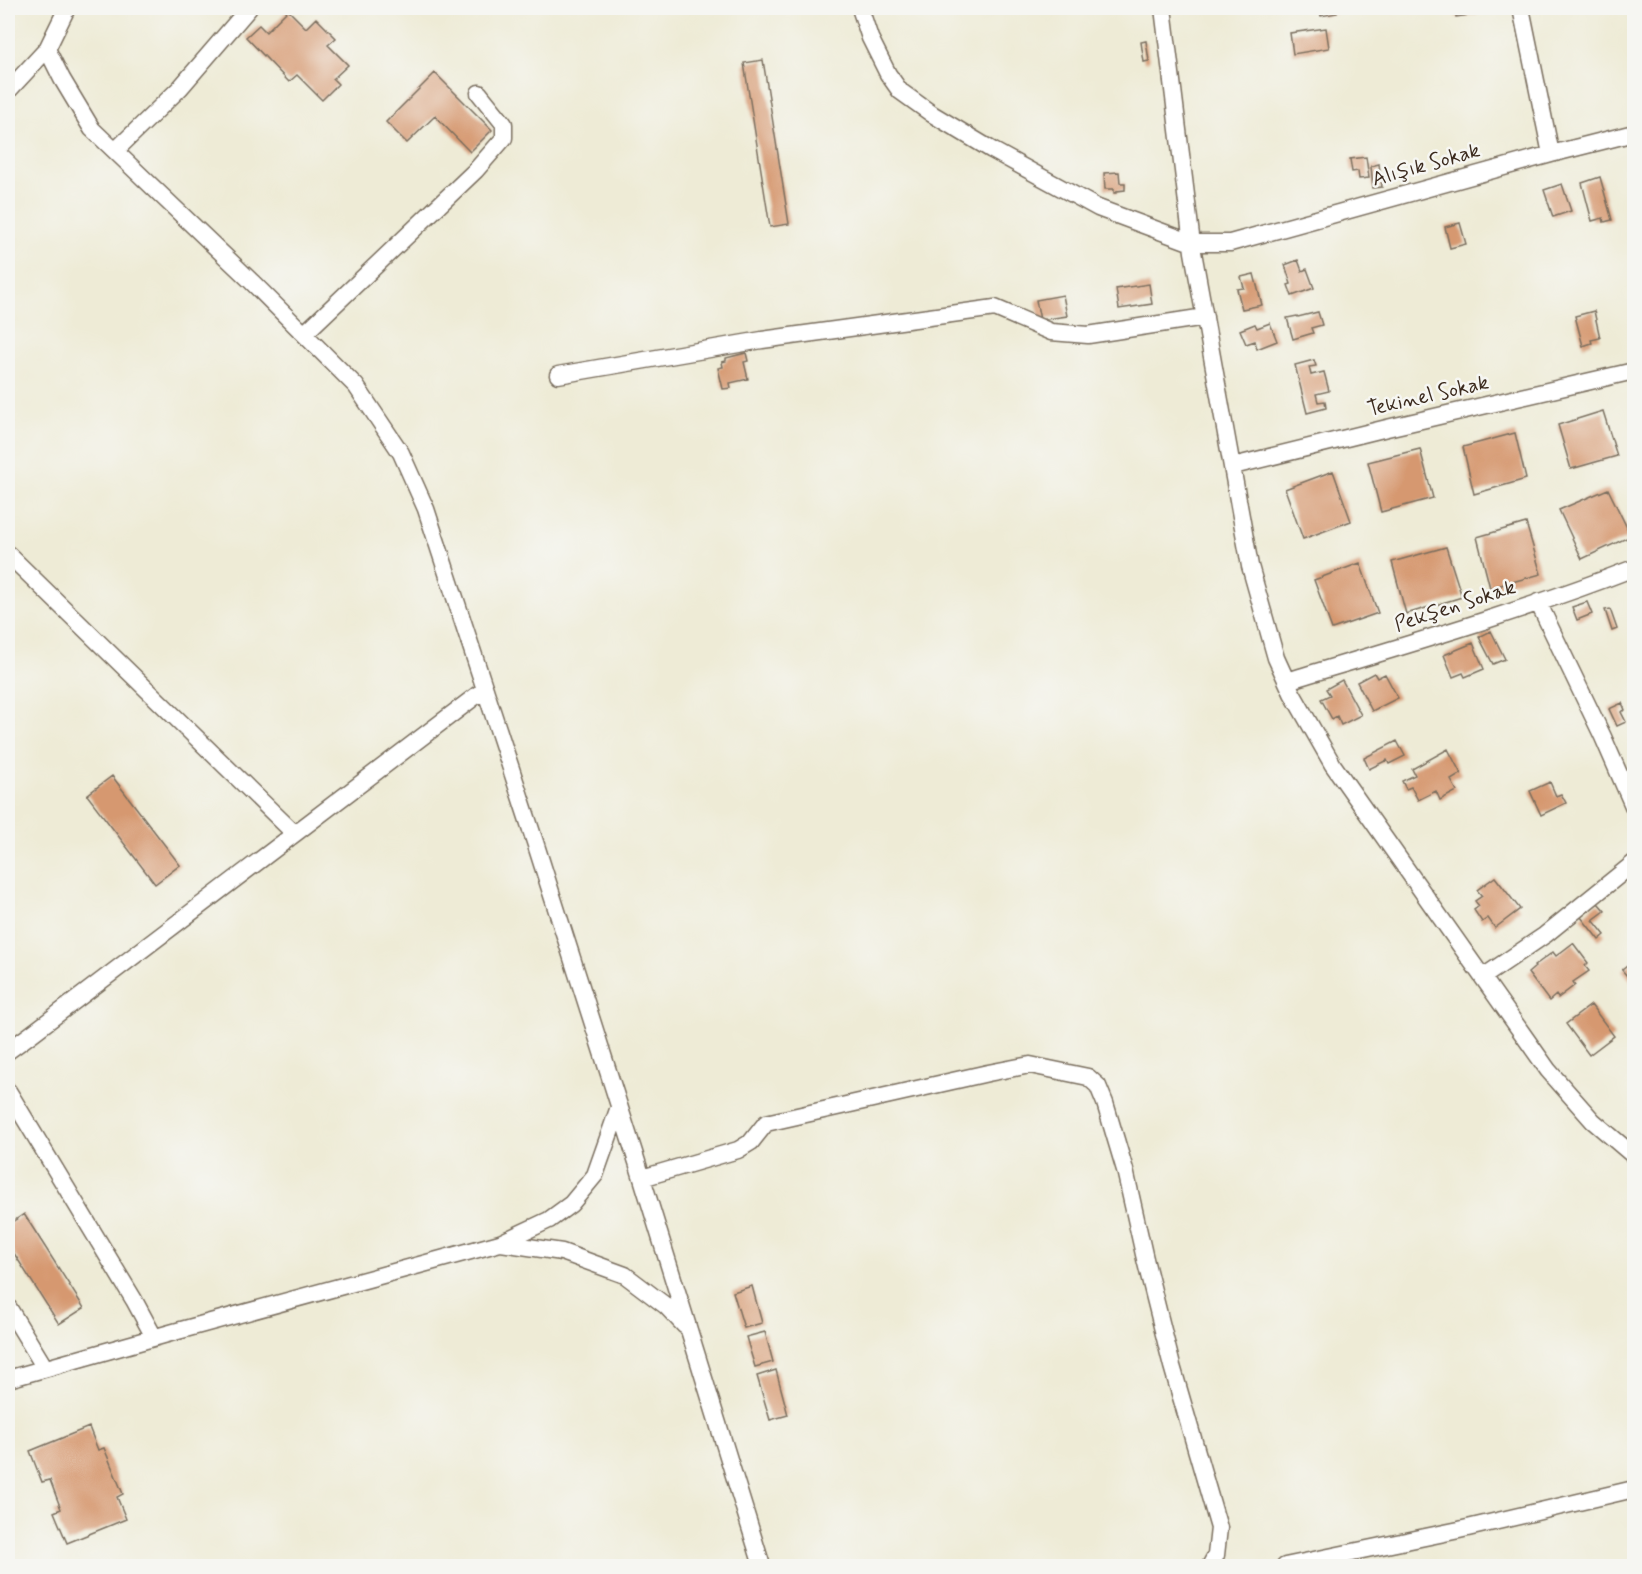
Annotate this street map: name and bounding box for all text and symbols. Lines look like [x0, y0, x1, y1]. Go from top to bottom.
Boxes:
street label: Alışık Sokak [1369, 136, 1484, 194]
street label: Tekinel Sokak [1365, 368, 1492, 424]
street label: Pekşen Sokak [1391, 573, 1520, 639]

